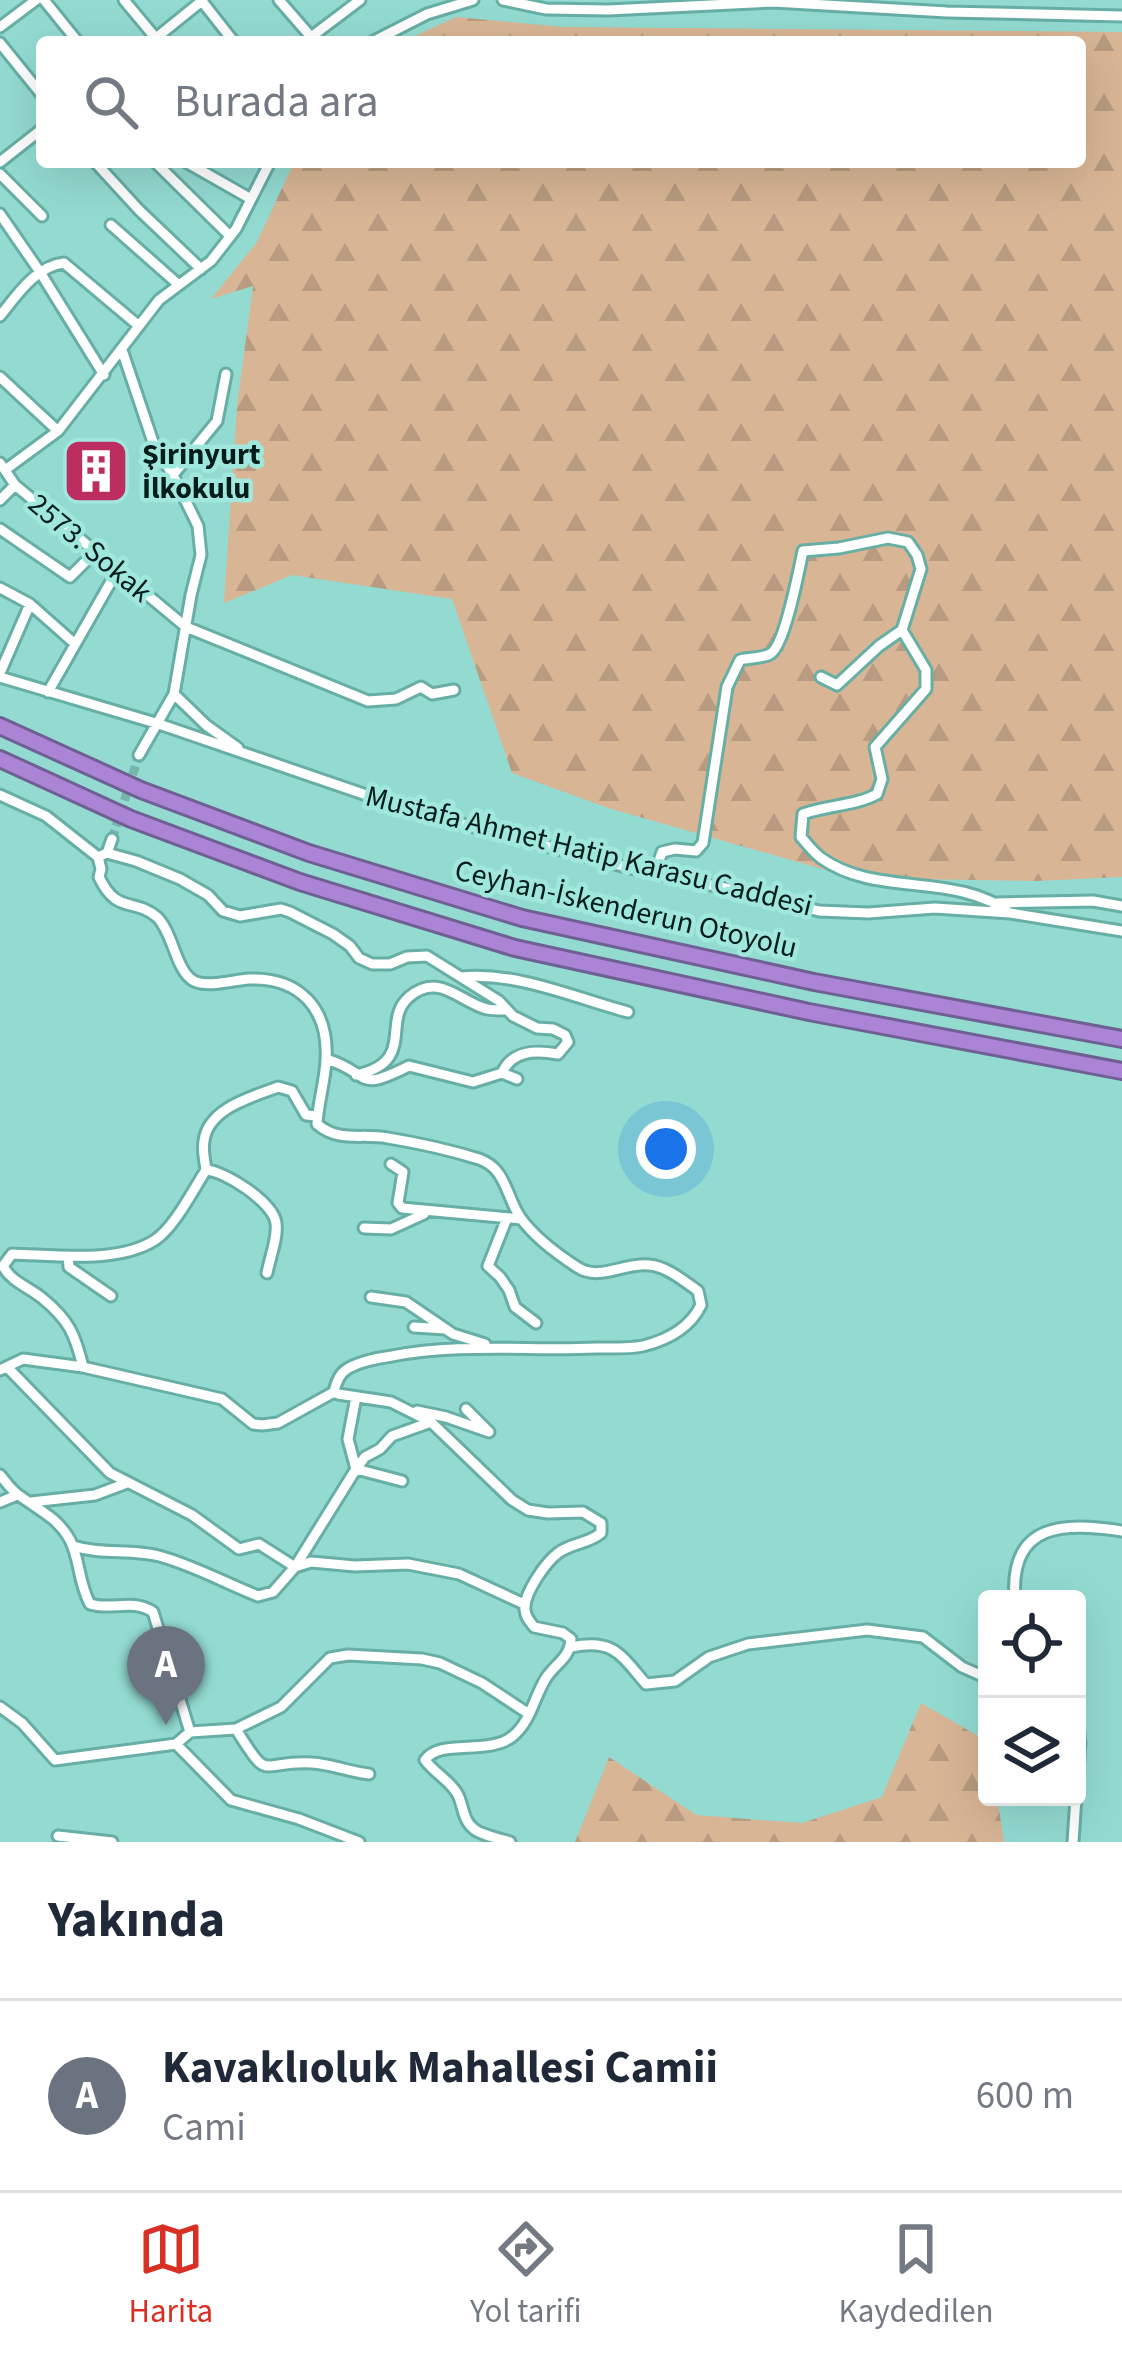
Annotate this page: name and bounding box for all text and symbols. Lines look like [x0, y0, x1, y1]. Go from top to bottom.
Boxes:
search box [36, 36, 1086, 168]
icon: search [78, 69, 144, 135]
text: Burada ara [174, 70, 379, 134]
place label: Şirinyurt İlkokulu [142, 433, 261, 510]
building icon: Şirinyurt İlkokulu [61, 436, 131, 506]
street label: 2573. Sokak [19, 483, 161, 613]
street label: Mustafa Ahmet Hatip Karasu Caddesi [361, 775, 817, 927]
street label: Ceyhan-İskenderun Otoyolu [451, 849, 801, 969]
your location [636, 1119, 696, 1179]
map controls [978, 1590, 1086, 1806]
button: locate [978, 1590, 1086, 1698]
pin: A [127, 1626, 205, 1725]
button: layers [978, 1698, 1086, 1806]
text: Yakında [48, 1884, 225, 1956]
text: Kavaklıoluk Mahallesi Camii [162, 2036, 718, 2100]
text: A [76, 2068, 98, 2124]
text: 600 m [976, 2068, 1074, 2124]
text: Cami [162, 2100, 246, 2156]
tab: Harita [128, 2216, 213, 2335]
tab: Yol tarifi [470, 2216, 582, 2335]
tab: Kaydedilen [839, 2216, 994, 2335]

